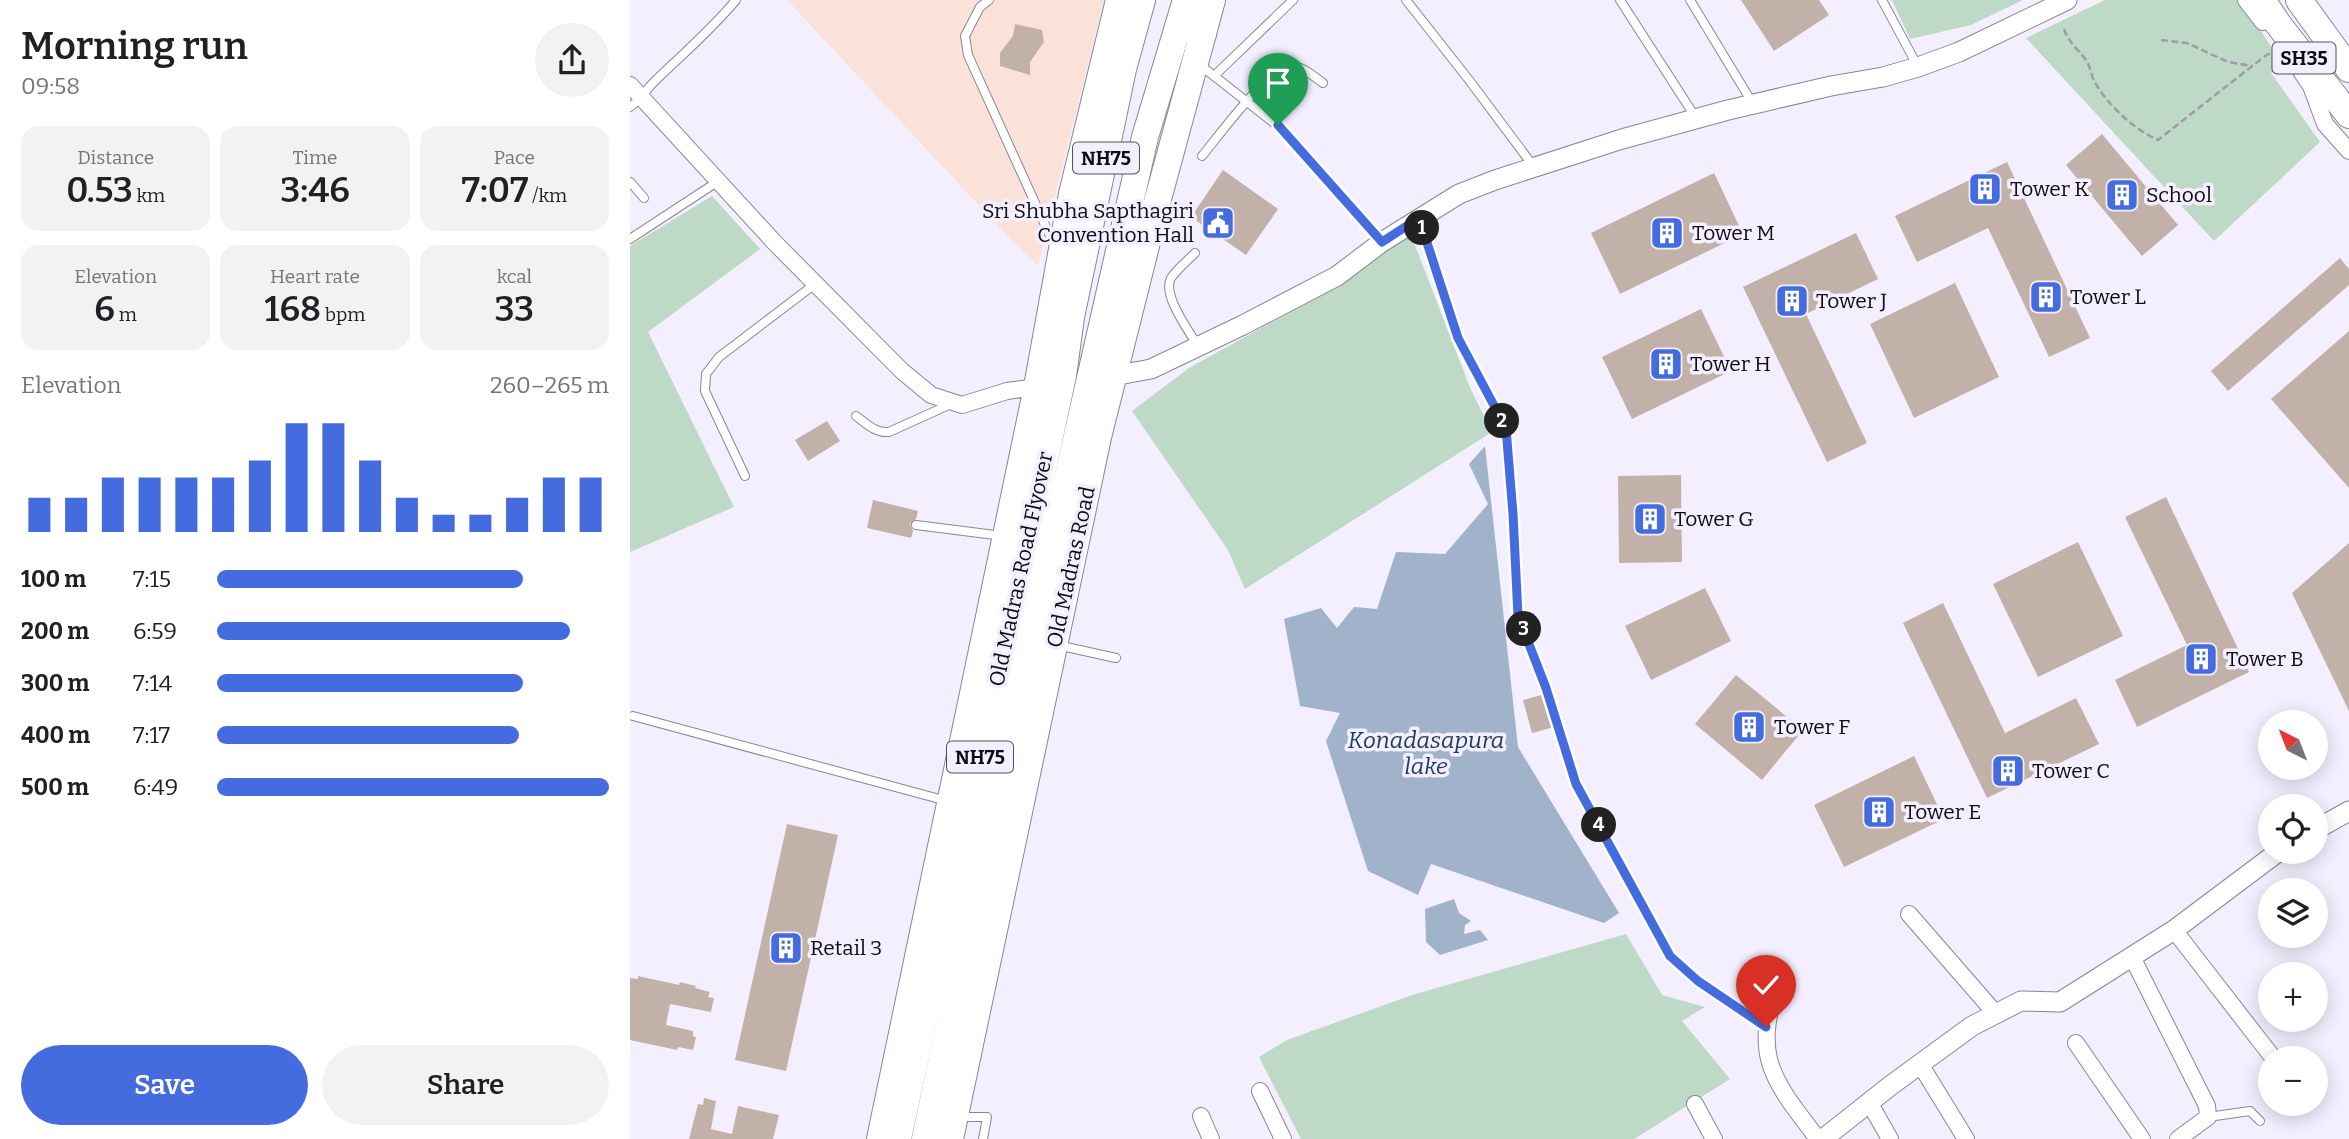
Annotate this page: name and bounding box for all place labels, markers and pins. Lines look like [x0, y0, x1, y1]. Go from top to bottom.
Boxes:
pin [1248, 53, 1308, 125]
building icon: Tower K [1966, 170, 2004, 208]
place label: Tower K [2010, 176, 2089, 202]
building icon: School [2103, 176, 2141, 214]
place label: School [2146, 182, 2212, 208]
place label: Sri Shubha Sapthagiri Convention Hall [982, 198, 1194, 248]
public building icon: Sri Shubha Sapthagiri Convention Hall [1199, 204, 1237, 242]
pin: 1 [1404, 210, 1440, 246]
building icon: Tower M [1648, 214, 1686, 252]
place label: Tower M [1692, 220, 1775, 246]
building icon: Tower L [2027, 278, 2065, 316]
building icon: Tower J [1773, 282, 1811, 320]
place label: Tower L [2070, 284, 2146, 310]
place label: Tower J [1816, 288, 1887, 314]
building icon: Tower H [1647, 345, 1685, 383]
place label: Tower H [1690, 351, 1771, 377]
pin: 2 [1484, 404, 1520, 438]
building icon: Tower G [1631, 500, 1669, 538]
place label: Tower G [1674, 506, 1754, 532]
pin: 3 [1506, 612, 1542, 646]
building icon: Tower B [2182, 640, 2220, 678]
place label: Tower B [2226, 646, 2304, 672]
building icon: Tower F [1730, 708, 1768, 746]
place label: Tower F [1774, 714, 1850, 740]
building icon: Tower C [1989, 752, 2027, 790]
place label: Tower C [2032, 758, 2110, 784]
building icon: Tower E [1860, 793, 1898, 831]
place label: Tower E [1904, 799, 1981, 825]
pin: 4 [1581, 808, 1616, 842]
building icon: Retail 3 [767, 929, 805, 967]
place label: Retail 3 [810, 935, 882, 961]
pin [1736, 955, 1796, 1027]

